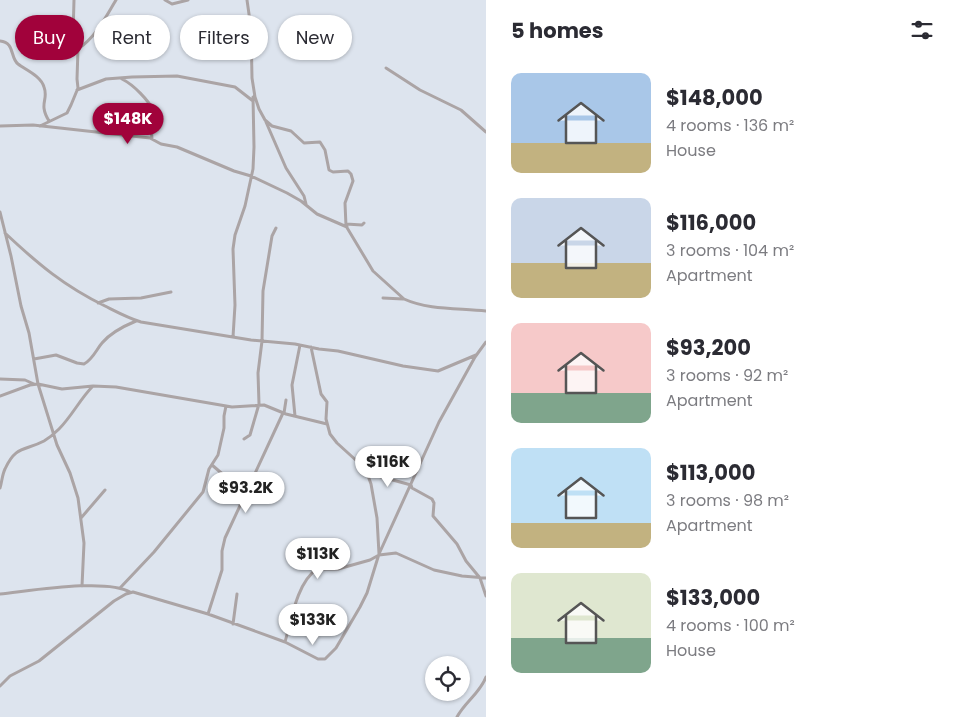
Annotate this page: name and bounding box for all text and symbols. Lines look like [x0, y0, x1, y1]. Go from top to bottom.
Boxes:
chip: Buy [15, 15, 84, 60]
chip: Rent [94, 15, 170, 60]
chip: Filters [180, 15, 268, 60]
chip: New [278, 15, 352, 60]
text: 5 homes [511, 16, 604, 45]
icon: filters [908, 16, 936, 44]
text: $148,000 [666, 83, 763, 112]
icon: home [551, 93, 611, 153]
pin: $148K [93, 102, 163, 145]
text: $148K [104, 107, 152, 130]
text: 4 rooms · 136 m² [666, 114, 794, 137]
text: House [666, 139, 716, 162]
text: $116,000 [666, 208, 756, 237]
icon: home [551, 218, 611, 278]
text: 3 rooms · 104 m² [666, 239, 794, 262]
text: Apartment [666, 264, 753, 287]
text: $93,200 [666, 333, 751, 362]
icon: home [551, 343, 611, 403]
text: 3 rooms · 92 m² [666, 364, 788, 387]
text: Apartment [666, 389, 753, 412]
pin: $116K [353, 446, 423, 488]
text: $116K [366, 450, 410, 473]
text: $113,000 [666, 458, 755, 487]
icon: home [551, 468, 611, 528]
pin: $93.2K [205, 472, 287, 514]
text: $93.2K [219, 476, 273, 499]
text: 3 rooms · 98 m² [666, 489, 789, 512]
text: Apartment [666, 514, 753, 537]
pin: $113K [283, 538, 353, 580]
text: $113K [296, 542, 340, 565]
text: $133,000 [666, 583, 760, 612]
icon: home [551, 593, 611, 653]
pin: $133K [278, 604, 348, 646]
text: $133K [289, 608, 337, 631]
text: 4 rooms · 100 m² [666, 614, 795, 637]
text: House [666, 639, 716, 662]
map controls [425, 656, 470, 701]
button: locate [425, 656, 470, 701]

